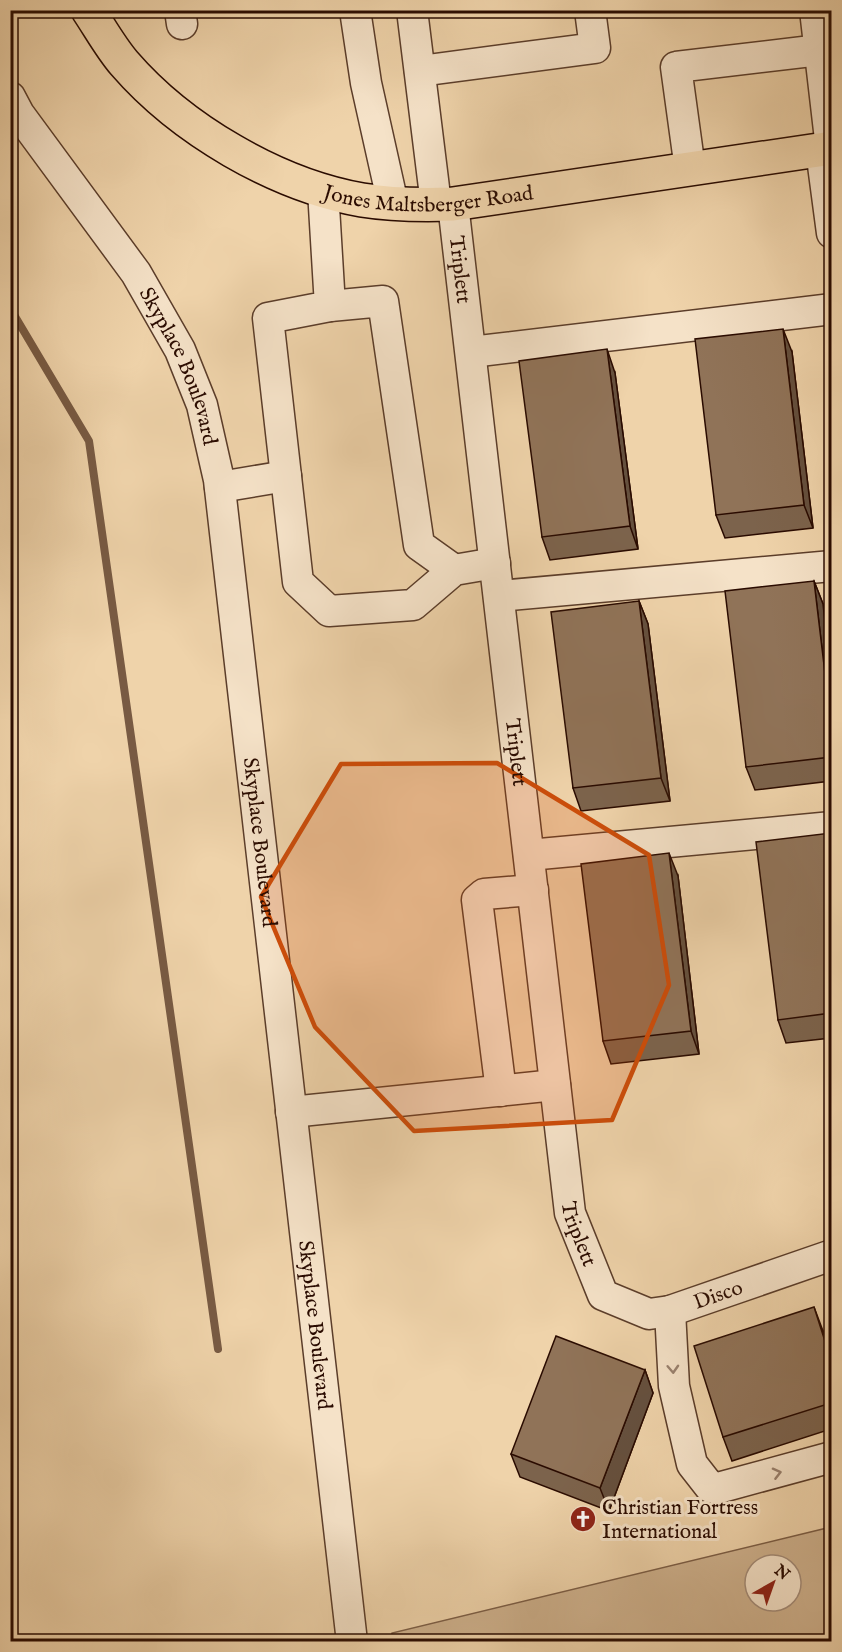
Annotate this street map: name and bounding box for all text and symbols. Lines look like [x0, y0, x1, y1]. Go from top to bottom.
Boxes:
street label: Jones Maltsberger Road [318, 179, 536, 220]
street label: Triplett [442, 234, 476, 305]
street label: Skyplace Boulevard [132, 283, 223, 449]
street label: Triplett [498, 717, 532, 788]
street label: Skyplace Boulevard [236, 756, 282, 929]
street label: Triplett [554, 1200, 602, 1271]
street label: Skyplace Boulevard [291, 1239, 337, 1412]
street label: Disco [690, 1275, 747, 1317]
one-way arrow [666, 1365, 679, 1374]
one-way arrow [772, 1467, 782, 1480]
place label: Christian Fortress International [602, 1495, 758, 1546]
church icon: Christian Fortress International [568, 1504, 598, 1534]
north arrow [743, 1553, 803, 1613]
text: N [769, 1560, 793, 1585]

